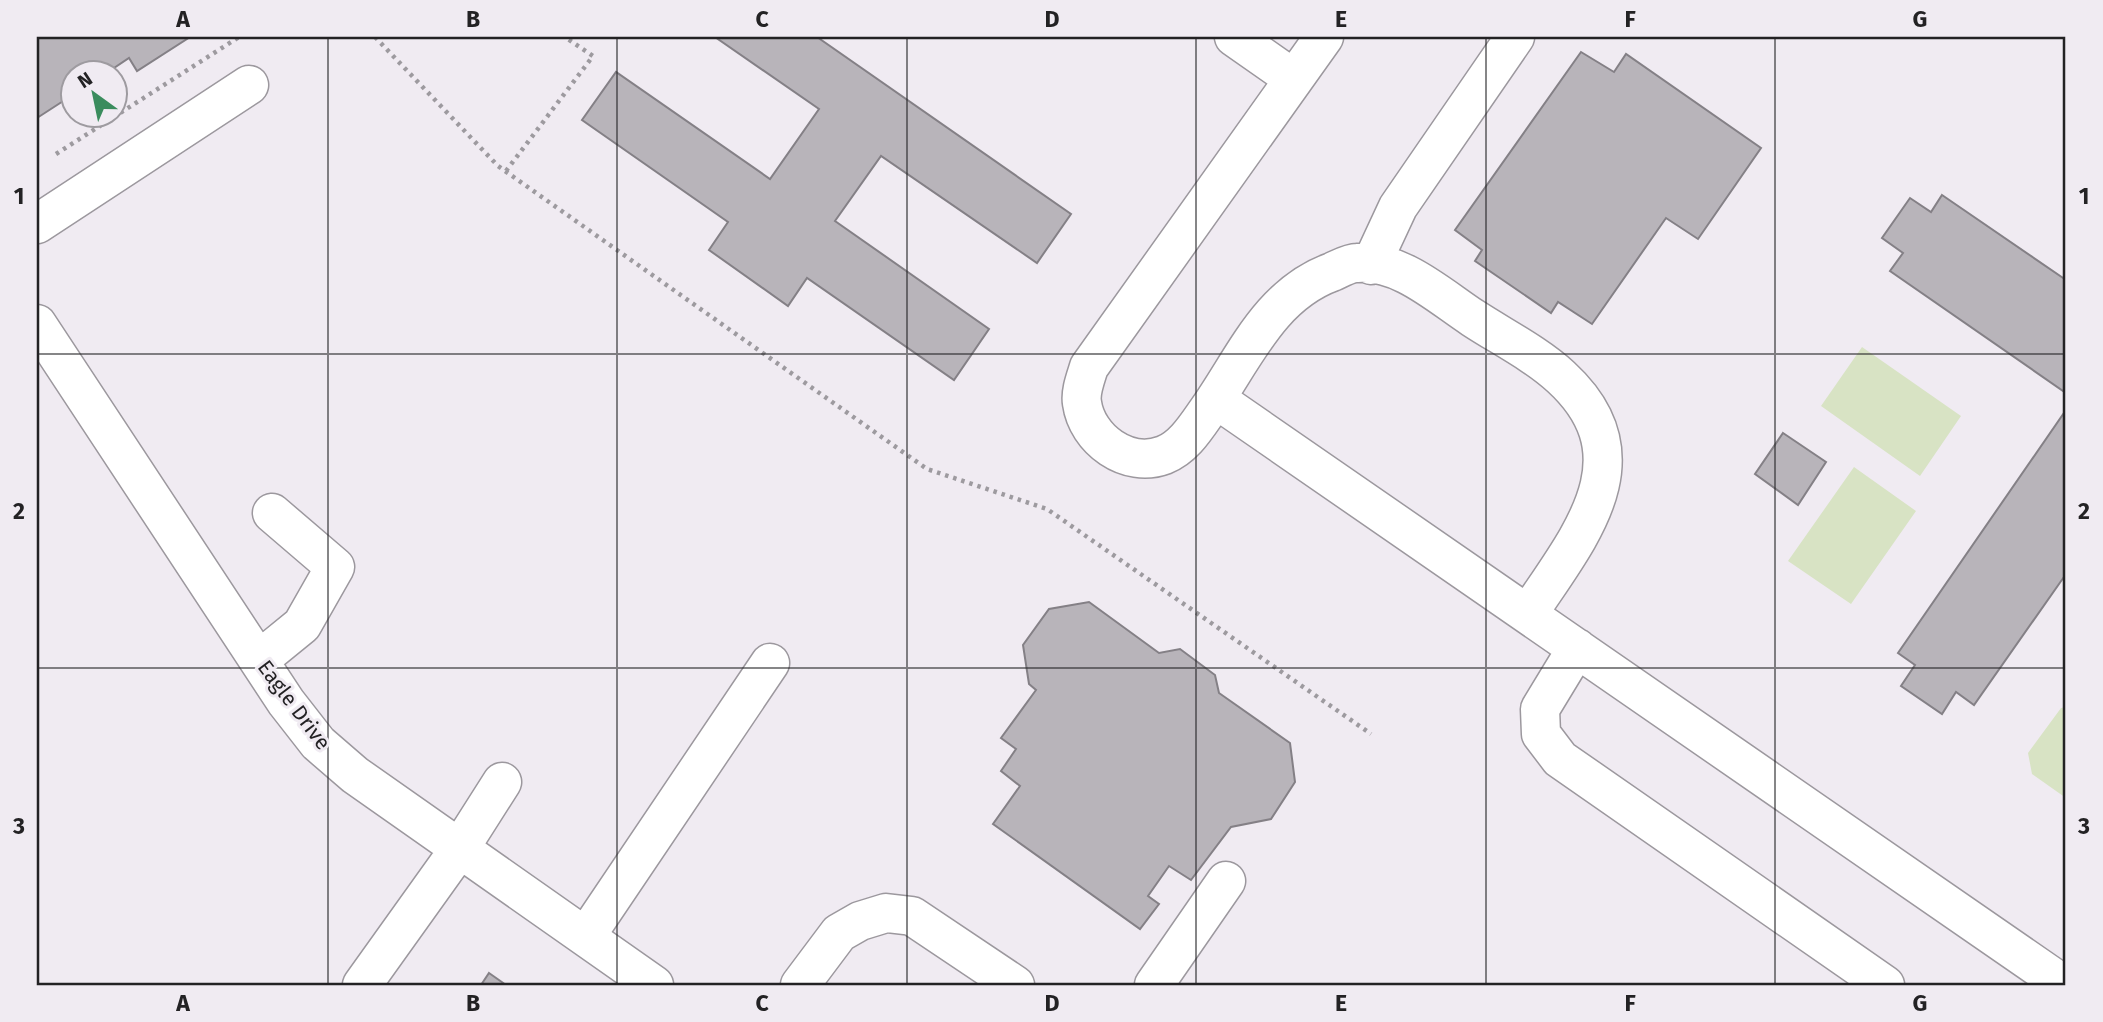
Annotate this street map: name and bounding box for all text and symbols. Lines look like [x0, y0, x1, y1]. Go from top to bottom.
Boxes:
text: A [175, 5, 190, 33]
text: B [466, 5, 480, 33]
text: C [755, 5, 769, 33]
text: D [1045, 5, 1060, 33]
text: E [1335, 5, 1347, 33]
text: F [1624, 5, 1636, 33]
text: G [1913, 5, 1927, 33]
north arrow [60, 60, 130, 130]
text: N [73, 67, 97, 93]
text: 1 [14, 182, 24, 210]
text: 1 [2079, 182, 2089, 210]
text: 2 [13, 497, 25, 525]
text: 2 [2078, 497, 2090, 525]
street label: Eagle Drive [252, 655, 336, 755]
text: 3 [12, 812, 25, 840]
text: 3 [2077, 812, 2090, 840]
text: A [175, 989, 190, 1017]
text: B [466, 989, 480, 1017]
text: C [755, 989, 769, 1017]
text: D [1045, 989, 1060, 1017]
text: E [1335, 989, 1347, 1017]
text: F [1624, 989, 1636, 1017]
text: G [1913, 989, 1927, 1017]

